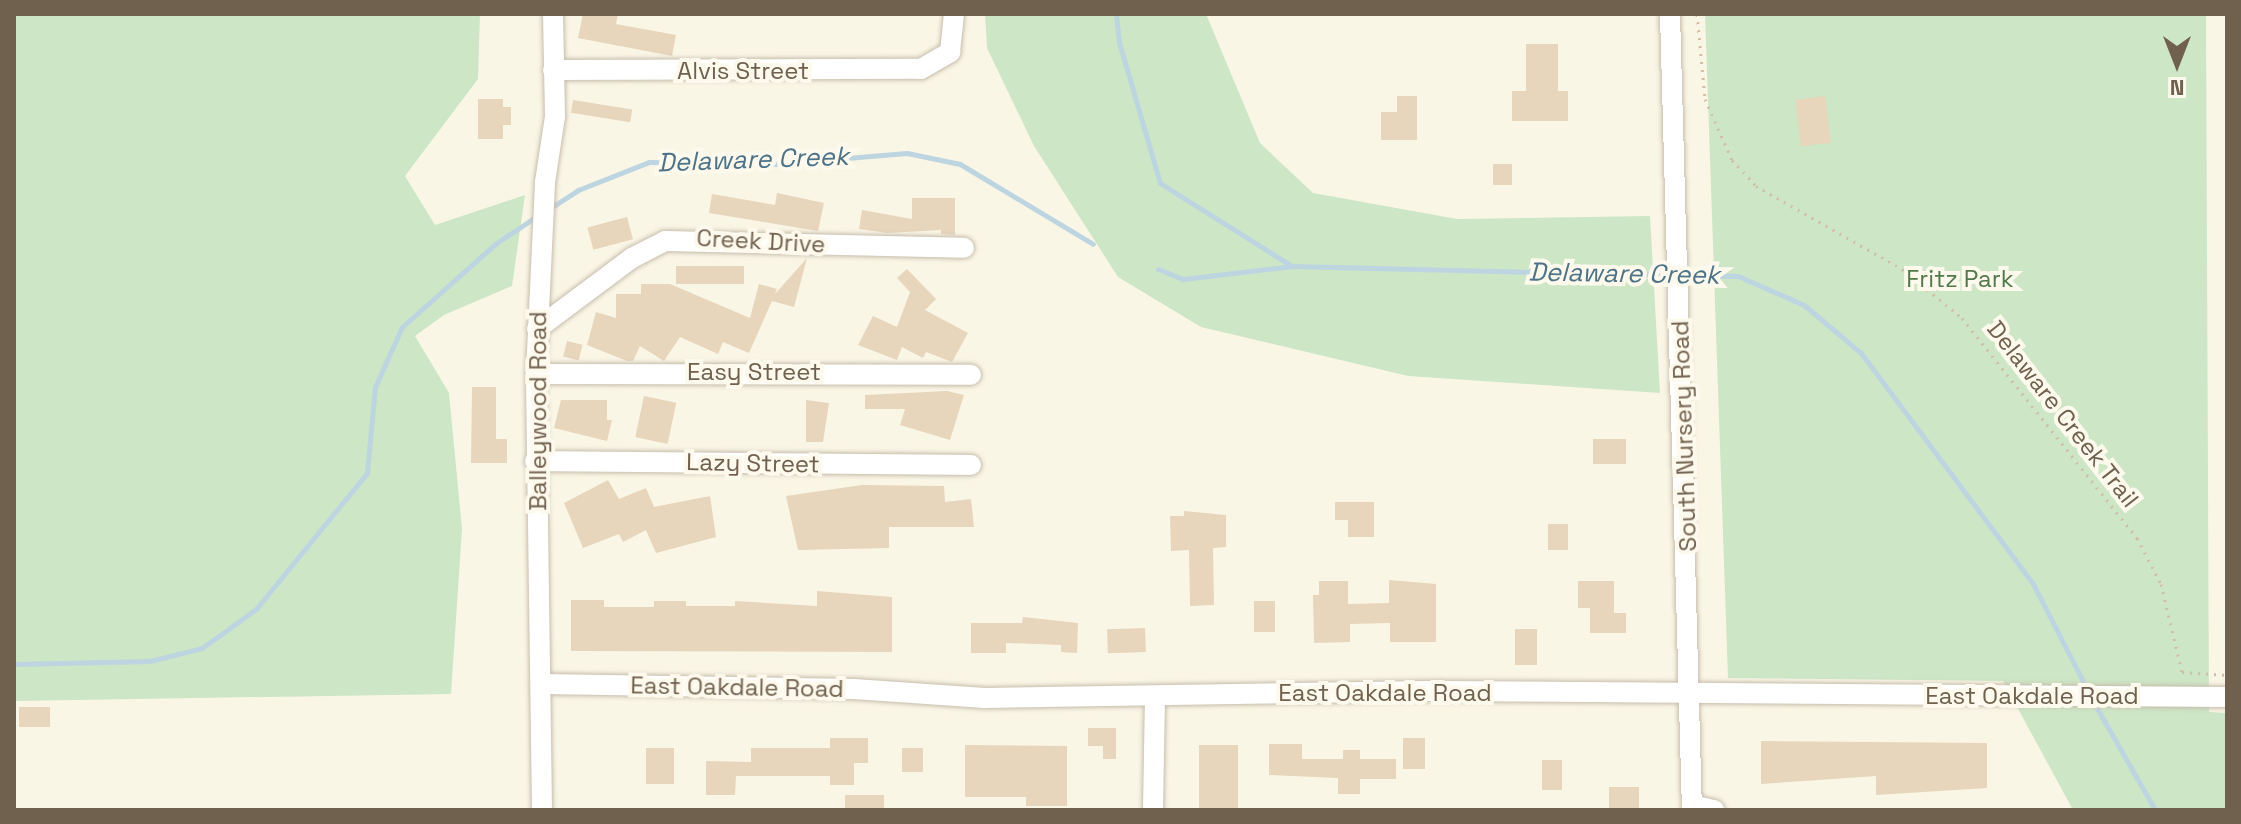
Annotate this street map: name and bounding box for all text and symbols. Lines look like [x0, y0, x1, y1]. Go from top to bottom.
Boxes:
north arrow [2137, 24, 2217, 104]
street label: Alvis Street [677, 57, 809, 85]
text: N [2170, 74, 2184, 102]
water label: Delaware Creek [657, 141, 849, 179]
street label: Creek Drive [696, 223, 826, 259]
water label: Delaware Creek [1528, 257, 1720, 291]
park label: Fritz Park [1906, 265, 2014, 293]
street label: Balleywood Road [524, 311, 552, 511]
street label: Delaware Creek Trail [1981, 315, 2145, 513]
street label: South Nursery Road [1666, 320, 1702, 552]
street label: Easy Street [687, 358, 821, 386]
street label: Lazy Street [686, 447, 820, 479]
street label: East Oakdale Road [630, 671, 844, 703]
street label: East Oakdale Road [1278, 679, 1492, 707]
street label: East Oakdale Road [1925, 682, 2139, 710]

